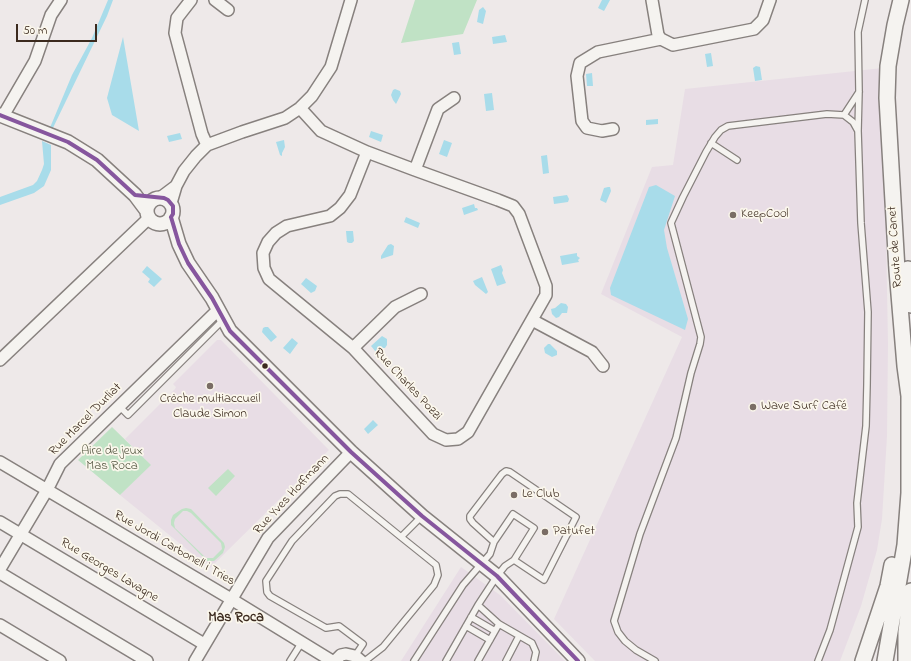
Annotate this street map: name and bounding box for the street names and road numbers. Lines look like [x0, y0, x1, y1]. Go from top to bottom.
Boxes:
street label: Route de Canet [885, 206, 907, 288]
street label: Rue Charles Pozzi [370, 346, 444, 424]
street label: Rue Marcel Durliat [46, 380, 126, 460]
street label: Rue Yves Hoffmann [251, 452, 333, 538]
street label: Rue Jordi Carbonell i Tries [111, 508, 237, 590]
street label: Rue Georges Lavagne [57, 535, 161, 607]

